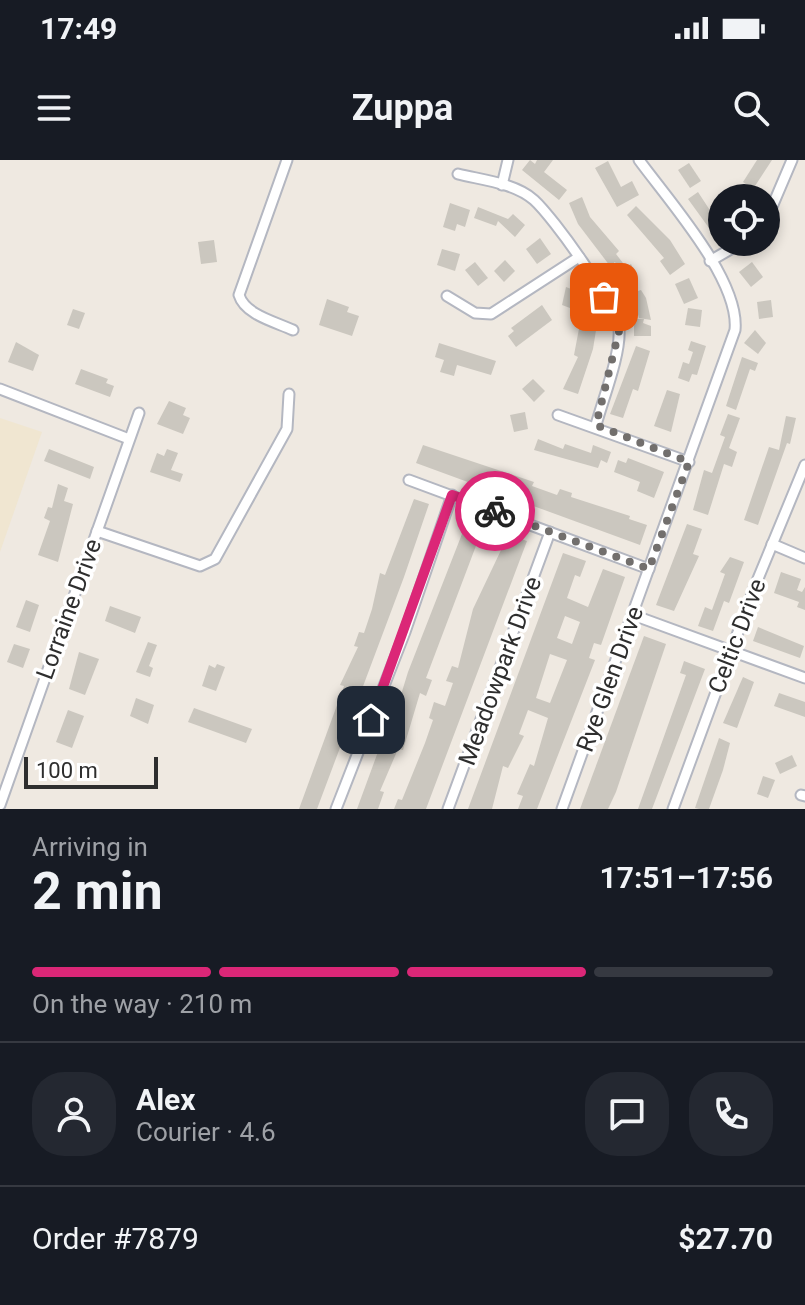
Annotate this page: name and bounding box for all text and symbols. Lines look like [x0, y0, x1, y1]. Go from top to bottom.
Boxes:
text: 17:49 [40, 11, 117, 46]
icon: menu [32, 86, 76, 130]
icon: search [729, 86, 773, 130]
text: Zuppa [352, 87, 453, 129]
map controls [708, 184, 780, 256]
button: locate [708, 184, 780, 256]
pin [570, 263, 638, 331]
icon: bag [582, 275, 626, 319]
courier [455, 471, 535, 551]
icon: bike [473, 489, 517, 533]
street label: Lorraine Drive [31, 535, 107, 683]
street label: Meadowpark Drive [453, 573, 547, 769]
street label: Celtic Drive [702, 575, 772, 697]
street label: Rye Glen Drive [571, 602, 649, 756]
pin [337, 686, 405, 754]
icon: home [349, 698, 393, 742]
scale bar [24, 753, 158, 789]
text: 100 m [36, 758, 98, 783]
text: Arriving in [32, 832, 148, 862]
text: 17:51–17:56 [599, 860, 773, 895]
text: 2 min [32, 861, 163, 922]
text: On the way · 210 m [32, 989, 252, 1019]
button: person [32, 1072, 116, 1156]
button: chat [585, 1072, 669, 1156]
button: phone [689, 1072, 773, 1156]
text: Alex [136, 1082, 196, 1117]
text: Courier · 4.6 [136, 1117, 276, 1147]
text: Order #7879 [32, 1221, 199, 1256]
text: $27.70 [678, 1221, 773, 1256]

